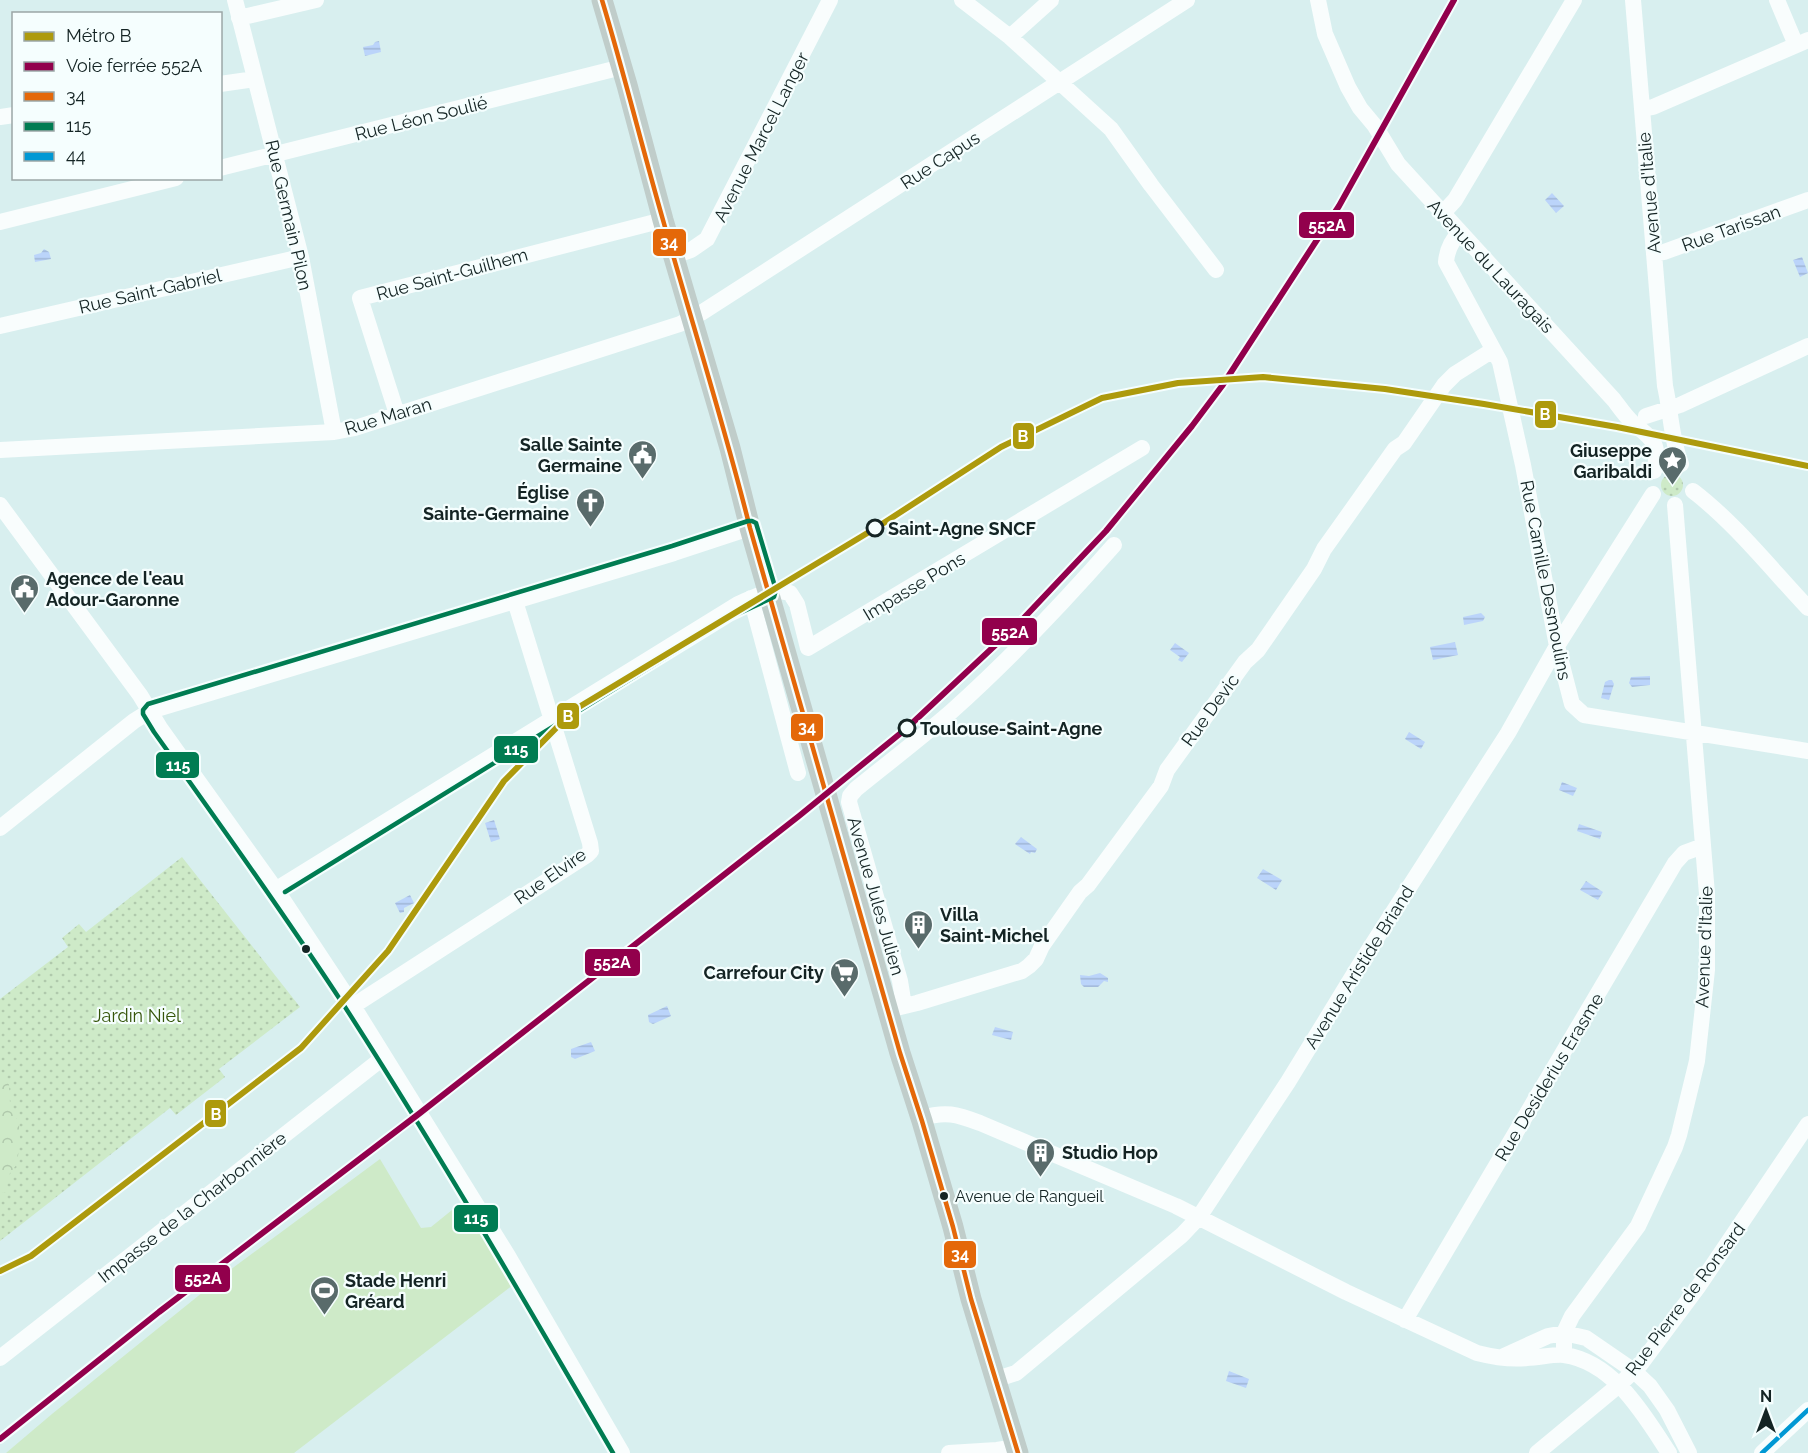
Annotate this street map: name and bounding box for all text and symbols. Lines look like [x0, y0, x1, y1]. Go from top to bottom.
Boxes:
legend [12, 12, 222, 180]
text: Métro B [66, 25, 131, 46]
street label: Avenue Marcel Langer [709, 48, 813, 225]
text: Voie ferrée 552A [66, 55, 202, 76]
text: 34 [66, 85, 86, 106]
street label: Rue Léon Soulié [353, 91, 490, 145]
text: 115 [66, 115, 91, 136]
street label: Rue Capus [896, 126, 984, 193]
street label: Avenue d'Italie [1633, 131, 1665, 255]
street label: Rue Germain Pilon [261, 138, 317, 292]
text: 44 [66, 145, 86, 166]
street label: Avenue du Lauragais [1424, 195, 1559, 337]
street label: Rue Tarissan [1679, 200, 1783, 256]
line badge: 552A [1298, 211, 1355, 239]
text: 552A [1308, 216, 1346, 235]
line badge: 34 [652, 228, 687, 257]
text: 34 [660, 233, 678, 252]
street label: Rue Saint-Guilhem [374, 244, 530, 304]
street label: Rue Saint-Gabriel [77, 264, 223, 318]
street label: Rue Maran [342, 393, 434, 439]
line badge: B [1534, 400, 1557, 429]
text: B [1540, 405, 1551, 424]
line badge: B [1012, 422, 1035, 450]
text: B [1018, 427, 1029, 446]
place label: Salle Sainte Germaine [520, 434, 622, 476]
public building icon: Salle Sainte Germaine [627, 438, 659, 480]
place label: Giuseppe Garibaldi [1570, 440, 1652, 482]
place icon: Giuseppe Garibaldi [1657, 444, 1689, 486]
street label: Rue Camille Desmoulins [1516, 478, 1576, 682]
place label: Église Sainte-Germaine [423, 482, 569, 524]
church icon: Église Sainte-Germaine [574, 486, 606, 528]
place label: Saint-Agne SNCF [888, 518, 1036, 539]
marker: Saint-Agne SNCF [866, 519, 884, 537]
street label: Impasse Pons [859, 547, 969, 625]
place label: Agence de l'eau Adour-Garonne [46, 568, 184, 610]
public building icon: Agence de l'eau Adour-Garonne [9, 572, 41, 614]
line badge: 552A [981, 617, 1038, 646]
text: 552A [991, 623, 1029, 642]
street label: Rue Devic [1177, 670, 1243, 750]
line badge: B [556, 702, 580, 730]
text: B [563, 707, 574, 726]
line badge: 34 [790, 713, 824, 742]
text: 34 [798, 718, 816, 737]
place label: Toulouse-Saint-Agne [920, 718, 1103, 739]
marker: Toulouse-Saint-Agne [898, 719, 916, 737]
line badge: 115 [493, 735, 539, 764]
text: 115 [504, 740, 528, 759]
line badge: 115 [155, 751, 200, 779]
text: 115 [166, 756, 190, 775]
street label: Avenue Jules Julien [843, 814, 909, 978]
street label: Rue Elvire [510, 843, 590, 908]
street label: Avenue Aristide Briand [1300, 882, 1418, 1052]
street label: Avenue d'Italie [1691, 885, 1717, 1008]
place label: Villa Saint-Michel [940, 904, 1049, 946]
building icon: Villa Saint-Michel [903, 908, 935, 950]
unlabelled marker [300, 943, 312, 955]
line badge: 552A [584, 948, 641, 977]
text: 552A [593, 953, 631, 972]
supermarket icon: Carrefour City [829, 956, 861, 998]
place label: Carrefour City [704, 962, 824, 983]
street label: Rue Desiderius Erasme [1490, 989, 1608, 1165]
park label: Jardin Niel [93, 1005, 181, 1026]
line badge: B [204, 1099, 227, 1128]
text: B [211, 1105, 222, 1124]
street label: Impasse de la Charbonnière [94, 1127, 291, 1287]
building icon: Studio Hop [1025, 1136, 1057, 1178]
place label: Studio Hop [1062, 1142, 1158, 1163]
place label: Avenue de Rangueil [955, 1187, 1104, 1206]
marker: Avenue de Rangueil [938, 1190, 950, 1202]
line badge: 115 [453, 1204, 499, 1233]
text: 115 [464, 1209, 488, 1228]
street label: Rue Pierre de Ronsard [1621, 1219, 1749, 1379]
line badge: 34 [943, 1240, 977, 1269]
text: 34 [951, 1245, 969, 1264]
line badge: 552A [174, 1264, 231, 1293]
text: 552A [184, 1269, 222, 1288]
place label: Stade Henri Gréard [345, 1270, 446, 1312]
sports icon: Stade Henri Gréard [308, 1274, 340, 1316]
north arrow [1736, 1381, 1796, 1441]
text: N [1760, 1387, 1772, 1406]

